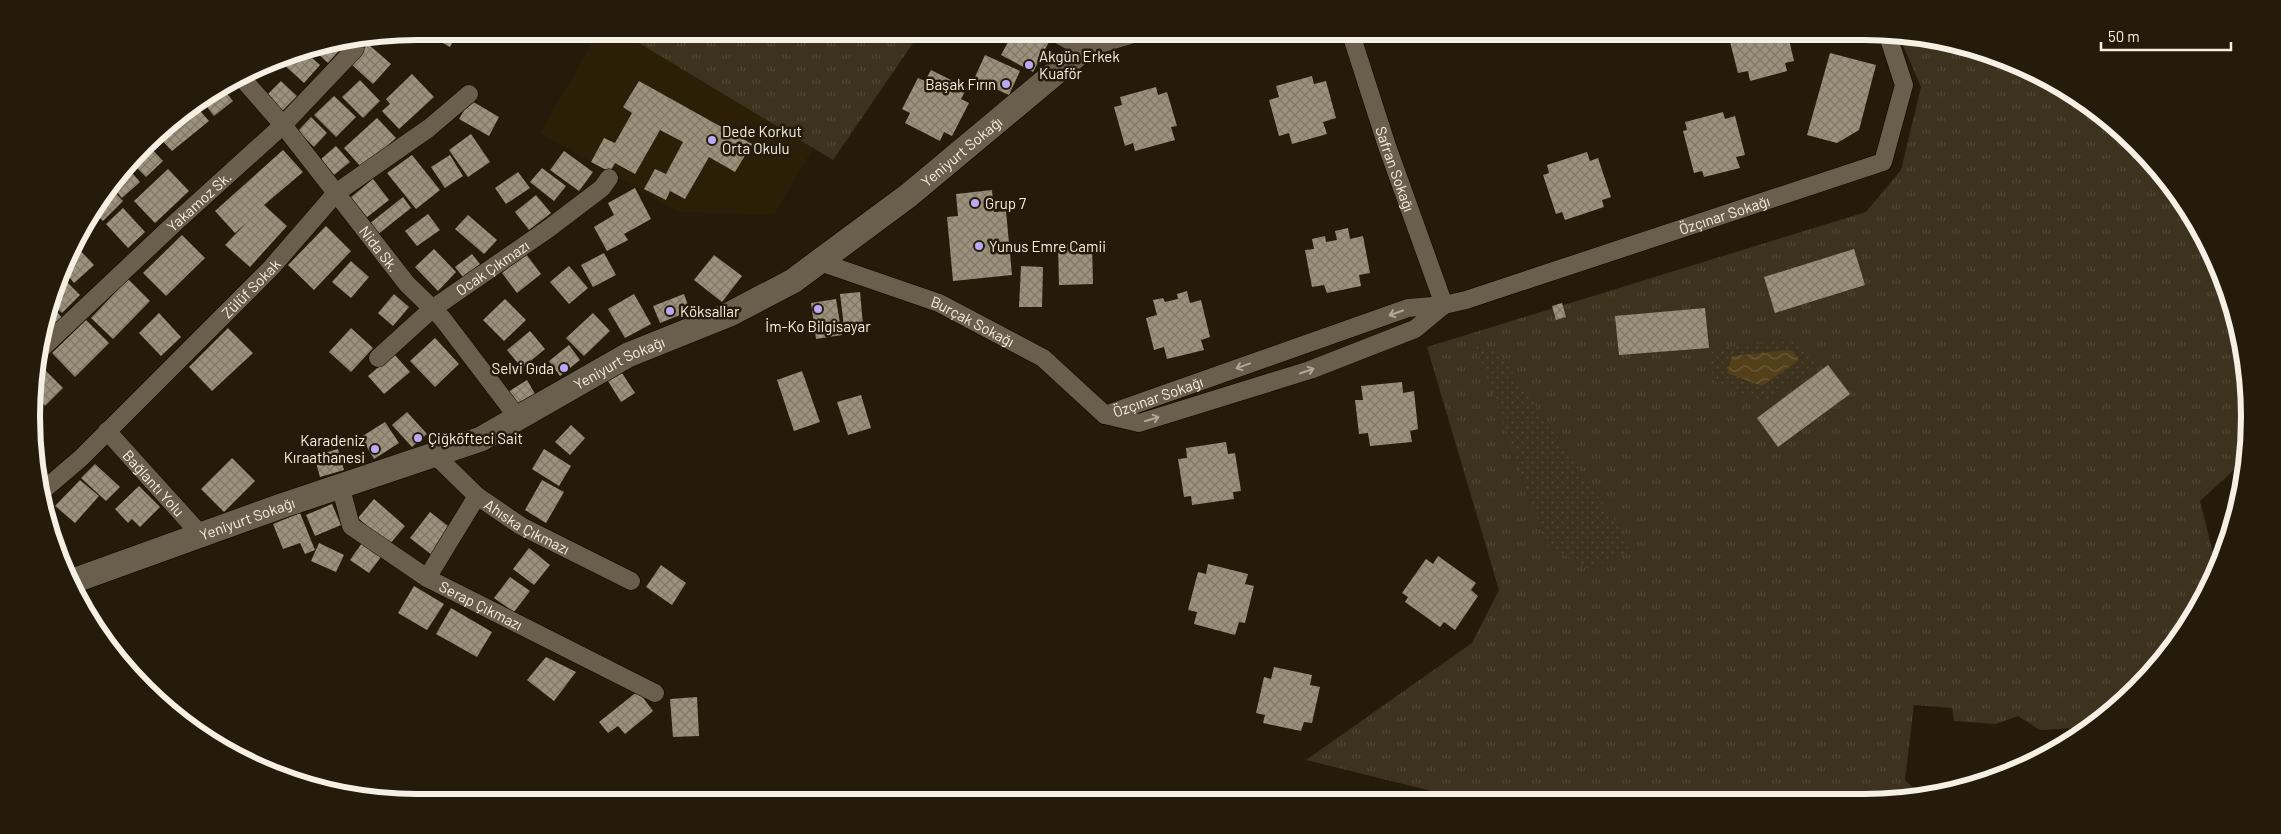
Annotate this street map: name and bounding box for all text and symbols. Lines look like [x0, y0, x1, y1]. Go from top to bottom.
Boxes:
scale bar [2101, 20, 2231, 52]
text: 50 m [2108, 27, 2140, 45]
place label: Akgün Erkek Kuaför [1039, 47, 1120, 82]
marker: Akgün Erkek Kuaför [1023, 59, 1035, 71]
place label: Başak Fırın [925, 75, 996, 93]
marker: Başak Fırın [1000, 78, 1012, 90]
street label: Yeniyurt Sokağı [917, 112, 1005, 190]
place label: Dede Korkut Orta Okulu [722, 122, 802, 157]
street label: Safran Sokağı [1372, 124, 1419, 214]
marker: Dede Korkut Orta Okulu [706, 134, 718, 146]
street label: Yakamoz Sk. [163, 167, 235, 235]
street label: Özçınar Sokağı [1677, 191, 1772, 238]
place label: Grup 7 [985, 194, 1026, 212]
marker: Grup 7 [969, 197, 981, 209]
street label: Nida Sk. [356, 222, 403, 275]
street label: Ocak Çıkmazı [452, 236, 532, 299]
place label: Yunus Emre Camii [989, 237, 1106, 255]
marker: Yunus Emre Camii [973, 240, 985, 252]
street label: Zülüf Sokak [218, 255, 284, 321]
street label: Burçak Sokağı [929, 292, 1018, 350]
place label: Köksallar [680, 302, 740, 320]
marker: İm-Ko Bilgisayar [812, 303, 824, 315]
marker: Köksallar [664, 305, 676, 317]
one-way arrow [1389, 309, 1404, 318]
place label: İm-Ko Bilgisayar [765, 317, 871, 335]
street label: Yeniyurt Sokağı [570, 332, 667, 393]
place label: Selvi Gıda [492, 359, 554, 377]
marker: Selvi Gıda [558, 362, 570, 374]
one-way arrow [1235, 362, 1251, 371]
one-way arrow [1299, 366, 1315, 375]
street label: Özçınar Sokağı [1110, 372, 1205, 421]
one-way arrow [1144, 413, 1160, 423]
place label: Çiğköfteci Sait [428, 429, 523, 447]
place label: Karadeniz Kıraathanesi [284, 431, 365, 466]
marker: Çiğköfteci Sait [412, 432, 424, 444]
marker: Karadeniz Kıraathanesi [369, 443, 381, 455]
street label: Bağlantı Yolu [119, 446, 189, 520]
street label: Yeniyurt Sokağı [197, 493, 297, 544]
street label: Ahıska Çıkmazı [481, 495, 573, 558]
street label: Serap Çıkmazı [436, 577, 526, 634]

